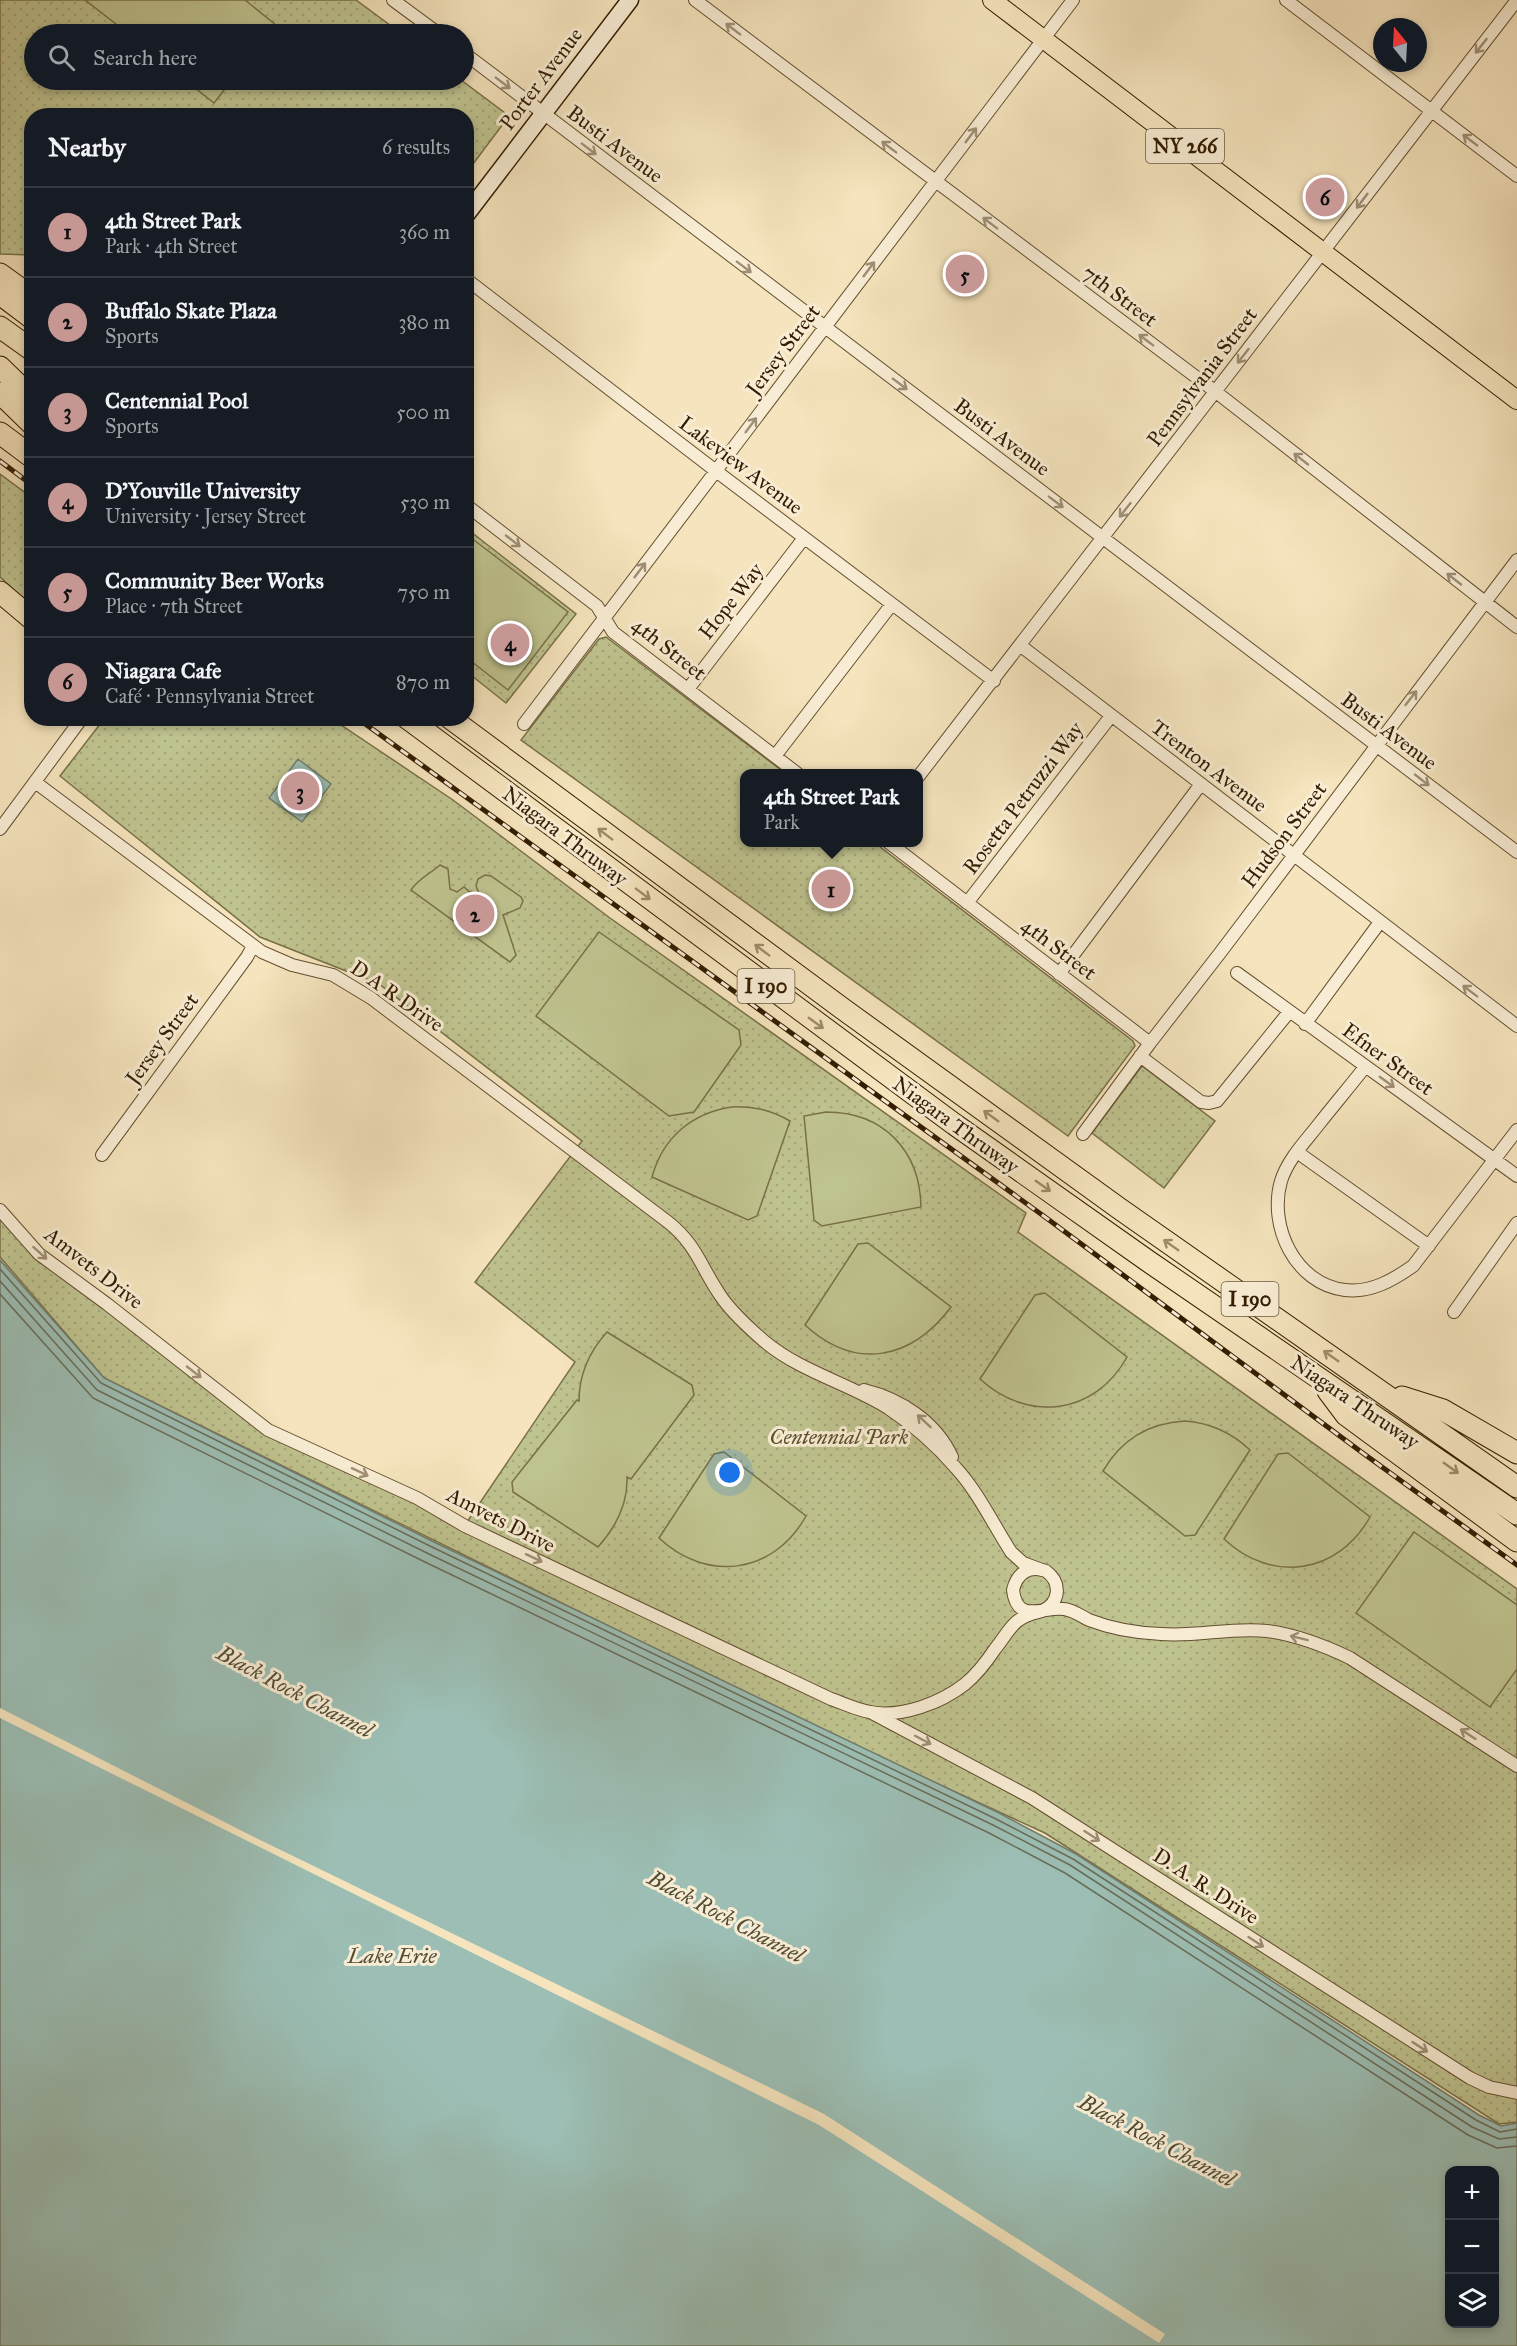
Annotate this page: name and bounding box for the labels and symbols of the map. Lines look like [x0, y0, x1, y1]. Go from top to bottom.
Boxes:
north arrow [1373, 18, 1427, 72]
street label: Porter Avenue [494, 22, 588, 135]
one-way arrow [726, 23, 742, 35]
one-way arrow [1475, 38, 1488, 54]
one-way arrow [495, 77, 511, 90]
street label: Busti Avenue [562, 99, 668, 189]
one-way arrow [964, 128, 977, 144]
road number: NY 266 [1146, 129, 1224, 163]
one-way arrow [1463, 134, 1479, 147]
one-way arrow [881, 140, 897, 153]
one-way arrow [581, 142, 597, 155]
pin: 6 [1306, 174, 1344, 220]
one-way arrow [1356, 193, 1369, 209]
one-way arrow [982, 217, 998, 229]
pin: 5 [946, 252, 984, 296]
street label: 7th Street [1077, 259, 1163, 333]
one-way arrow [736, 260, 752, 273]
one-way arrow [863, 262, 875, 278]
street label: Jersey Street [739, 299, 826, 402]
street label: Pennsylvania Street [1141, 302, 1263, 452]
one-way arrow [1138, 333, 1154, 346]
one-way arrow [1237, 347, 1250, 363]
one-way arrow [891, 378, 907, 391]
street label: Busti Avenue [949, 392, 1055, 482]
street label: Lakeview Avenue [674, 410, 808, 520]
one-way arrow [745, 417, 757, 433]
one-way arrow [1293, 452, 1309, 465]
one-way arrow [1047, 496, 1063, 508]
one-way arrow [1118, 502, 1131, 518]
one-way arrow [504, 534, 520, 547]
street label: Hope Way [693, 557, 770, 644]
one-way arrow [634, 563, 647, 579]
one-way arrow [1446, 572, 1462, 585]
street label: 4th Street [627, 612, 712, 687]
pin: 4 [490, 620, 530, 666]
street label: Busti Avenue [1336, 686, 1442, 776]
one-way arrow [1405, 690, 1418, 706]
street label: Trenton Avenue [1146, 714, 1272, 818]
street label: Rosetta Petruzzi Way [957, 716, 1089, 879]
pin: 3 [280, 768, 320, 814]
one-way arrow [1414, 774, 1430, 787]
street label: Hudson Street [1236, 776, 1333, 893]
street label: Niagara Thruway [497, 781, 633, 892]
one-way arrow [598, 827, 614, 840]
pin: 1 [812, 866, 850, 912]
one-way arrow [635, 888, 651, 901]
pin: 2 [456, 892, 494, 936]
street label: 4th Street [1016, 912, 1102, 986]
one-way arrow [754, 943, 770, 956]
street label: D A R Drive [345, 954, 449, 1038]
road number: I 190 [738, 969, 795, 1003]
one-way arrow [1463, 985, 1479, 997]
street label: Jersey Street [119, 987, 204, 1092]
one-way arrow [808, 1017, 824, 1030]
street label: Efner Street [1337, 1017, 1439, 1101]
street label: Niagara Thruway [888, 1071, 1025, 1180]
one-way arrow [1378, 1076, 1394, 1089]
one-way arrow [983, 1110, 999, 1122]
one-way arrow [1034, 1180, 1050, 1192]
street label: Amvets Drive [39, 1221, 149, 1315]
one-way arrow [1164, 1239, 1180, 1251]
one-way arrow [32, 1246, 47, 1260]
road number: I 190 [1222, 1282, 1278, 1316]
street label: Niagara Thruway [1286, 1349, 1425, 1455]
one-way arrow [1324, 1350, 1340, 1362]
one-way arrow [186, 1366, 202, 1379]
one-way arrow [916, 1414, 931, 1428]
park label: Centennial Park [770, 1424, 909, 1450]
your location [715, 1458, 744, 1487]
one-way arrow [1442, 1462, 1458, 1474]
one-way arrow [350, 1467, 368, 1479]
street label: Amvets Drive [442, 1481, 560, 1559]
one-way arrow [525, 1553, 543, 1565]
one-way arrow [1290, 1632, 1309, 1643]
water label: Black Rock Channel [211, 1639, 379, 1745]
one-way arrow [1460, 1728, 1477, 1740]
one-way arrow [913, 1735, 931, 1746]
one-way arrow [1083, 1831, 1100, 1843]
street label: D. A. R. Drive [1148, 1842, 1264, 1930]
water label: Black Rock Channel [642, 1864, 810, 1970]
one-way arrow [1247, 1936, 1264, 1948]
water label: Lake Erie [347, 1942, 437, 1969]
one-way arrow [1412, 2040, 1429, 2053]
water label: Black Rock Channel [1073, 2088, 1241, 2194]

